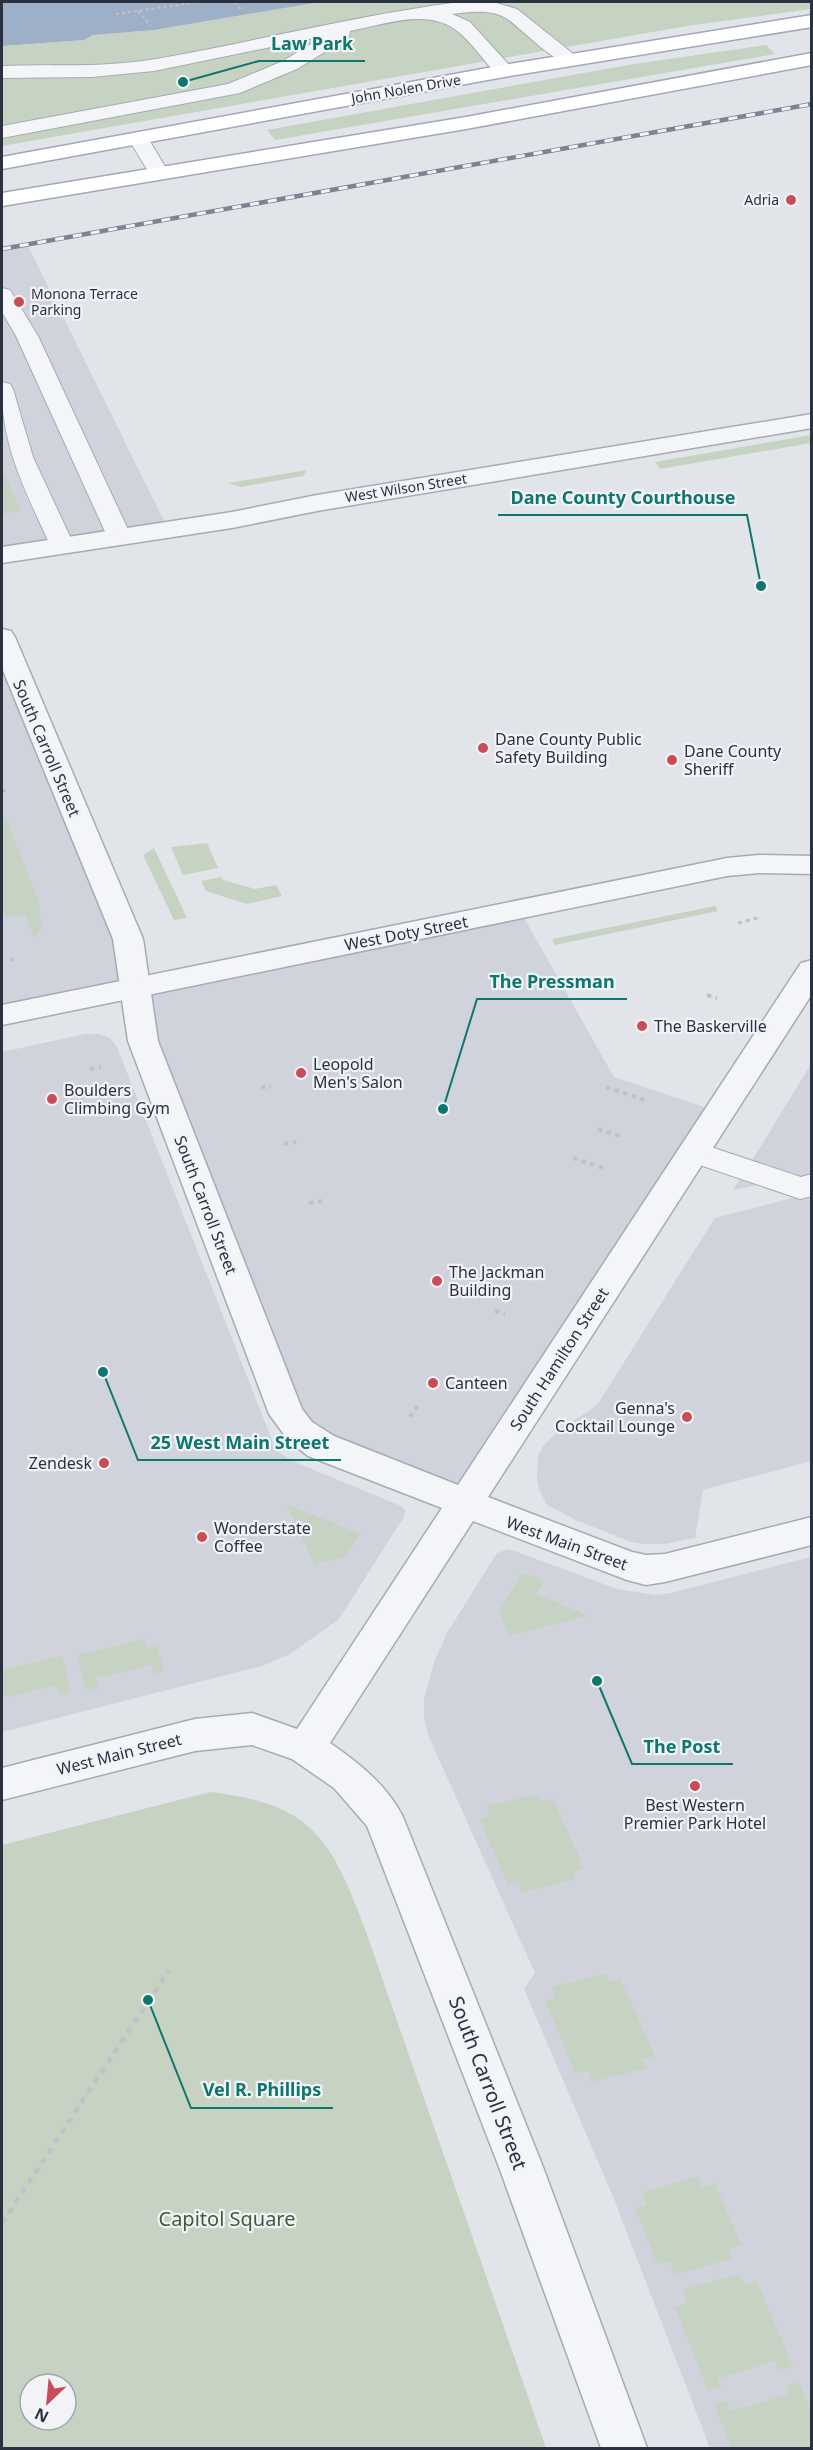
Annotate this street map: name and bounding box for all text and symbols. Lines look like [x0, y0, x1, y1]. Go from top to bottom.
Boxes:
callout: Law Park [259, 25, 365, 61]
text: Law Park [271, 31, 354, 55]
street label: John Nolen Drive [348, 70, 462, 108]
place label: Adria [744, 190, 779, 209]
marker: Adria [784, 193, 798, 207]
place label: Monona Terrace Parking [31, 284, 138, 319]
marker: Monona Terrace Parking [12, 295, 26, 309]
street label: West Wilson Street [344, 469, 468, 506]
callout: Dane County Courthouse [498, 479, 747, 515]
text: Dane County Courthouse [511, 485, 735, 509]
street label: South Carroll Street [8, 676, 86, 820]
place label: Dane County Public Safety Building [495, 728, 642, 768]
place label: Dane County Sheriff [684, 740, 782, 780]
marker: Dane County Public Safety Building [476, 741, 490, 755]
marker: Dane County Sheriff [665, 753, 679, 767]
street label: West Doty Street [342, 910, 470, 956]
callout: The Pressman [477, 963, 627, 999]
text: The Pressman [489, 969, 615, 993]
place label: The Baskerville [654, 1015, 767, 1037]
marker: The Baskerville [635, 1019, 649, 1033]
place label: Leopold Men's Salon [313, 1053, 403, 1093]
marker: Leopold Men's Salon [294, 1066, 308, 1080]
place label: Boulders Climbing Gym [64, 1079, 170, 1119]
marker: Boulders Climbing Gym [45, 1092, 59, 1106]
street label: South Carroll Street [169, 1132, 243, 1278]
place label: The Jackman Building [449, 1261, 544, 1301]
marker: The Jackman Building [430, 1274, 444, 1288]
street label: South Hamilton Street [504, 1283, 614, 1435]
place label: Canteen [445, 1372, 508, 1394]
marker: Canteen [426, 1376, 440, 1390]
place label: Genna's Cocktail Lounge [555, 1397, 675, 1437]
marker: Genna's Cocktail Lounge [680, 1410, 694, 1424]
callout: 25 West Main Street [138, 1424, 341, 1460]
text: 25 West Main Street [151, 1430, 330, 1454]
place label: Zendesk [29, 1452, 92, 1474]
marker: Zendesk [97, 1456, 111, 1470]
street label: West Main Street [503, 1511, 631, 1575]
place label: Wonderstate Coffee [214, 1517, 311, 1557]
marker: Wonderstate Coffee [195, 1530, 209, 1544]
street label: West Main Street [54, 1728, 184, 1780]
callout: The Post [632, 1728, 733, 1764]
text: The Post [644, 1734, 721, 1758]
marker: Best Western Premier Park Hotel [688, 1779, 702, 1793]
place label: Best Western Premier Park Hotel [624, 1794, 766, 1834]
street label: South Carroll Street [443, 1992, 534, 2173]
callout: Vel R. Phillips [191, 2072, 333, 2108]
text: Vel R. Phillips [203, 2077, 321, 2101]
park label: Capitol Square [159, 2205, 296, 2232]
north arrow [18, 2372, 78, 2432]
text: N [31, 2403, 52, 2428]

